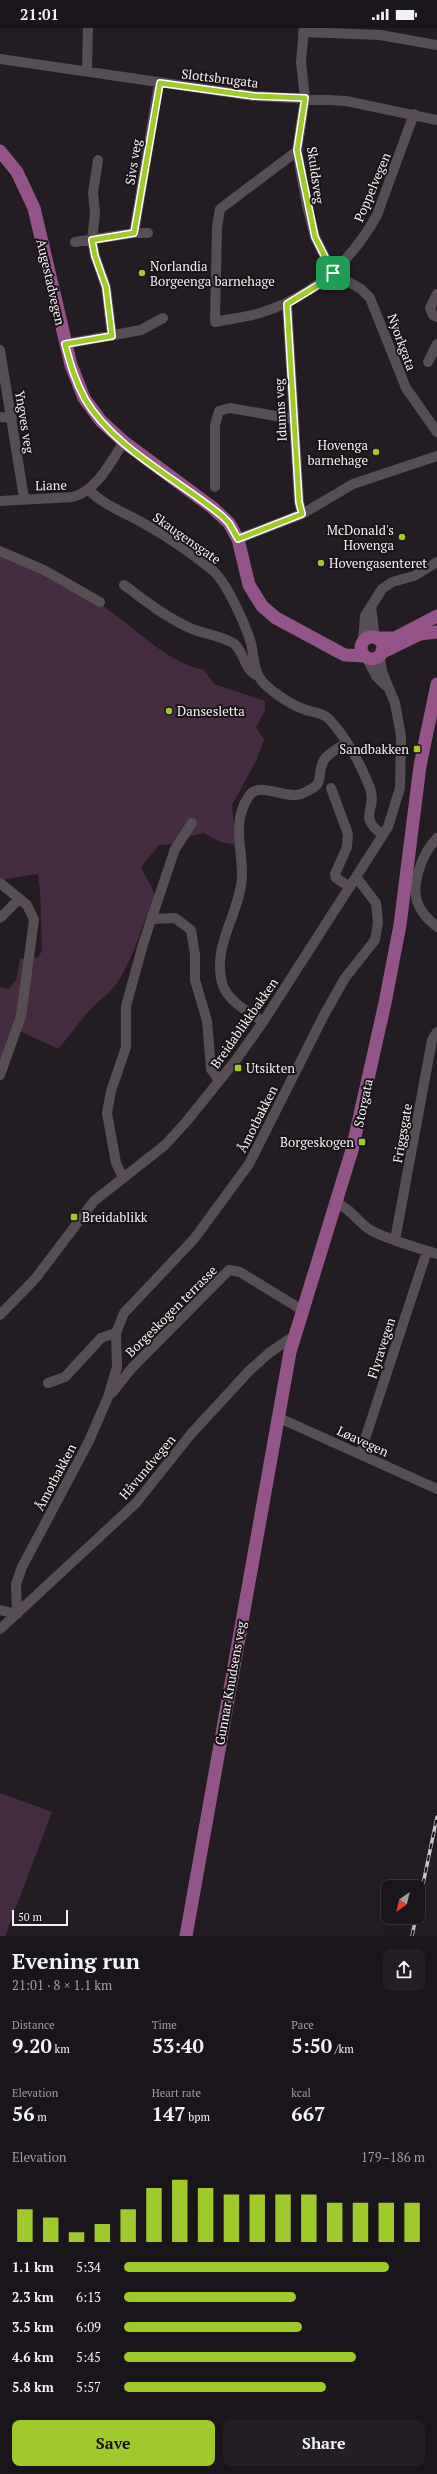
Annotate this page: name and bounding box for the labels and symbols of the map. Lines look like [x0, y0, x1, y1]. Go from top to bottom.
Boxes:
street label: Slottsbrugata [180, 64, 260, 92]
street label: Sivs veg [121, 138, 146, 186]
street label: Skuldsveg [303, 145, 329, 205]
street label: Poppelvegen [349, 149, 395, 224]
street label: Augestadvegen [32, 237, 70, 327]
pin [316, 256, 350, 290]
place label: Norlandia Borgeenga barnehage [150, 257, 275, 290]
marker: Norlandia Borgeenga barnehage [137, 268, 147, 278]
street label: Nyorkgata [383, 311, 421, 373]
street label: Idunns veg [269, 378, 291, 442]
street label: Yngves veg [11, 389, 39, 455]
place label: Hovenga barnehage [308, 436, 368, 469]
marker: Hovenga barnehage [371, 447, 381, 457]
street label: Liane [35, 476, 67, 494]
street label: Skaugensgate [149, 508, 225, 568]
place label: McDonald's Hovenga [327, 521, 394, 554]
marker: McDonald's Hovenga [397, 532, 407, 542]
place label: Hovengasenteret [329, 554, 427, 572]
marker: Hovengasenteret [316, 558, 326, 568]
place label: Dansesletta [177, 702, 245, 720]
marker: Dansesletta [164, 706, 174, 716]
place label: Sandbakken [339, 740, 409, 758]
marker: Sandbakken [412, 744, 422, 754]
street label: Breidablikkbakken [206, 974, 282, 1072]
place label: Utsikten [246, 1059, 295, 1077]
marker: Utsikten [233, 1063, 243, 1073]
street label: Storgata [349, 1077, 377, 1129]
street label: Åmotbakken [232, 1082, 282, 1156]
street label: Friggsgate [388, 1102, 416, 1164]
place label: Borgeskogen [280, 1133, 354, 1151]
marker: Borgeskogen [357, 1137, 367, 1147]
place label: Breidablikk [82, 1208, 148, 1226]
marker: Breidablikk [69, 1212, 79, 1222]
street label: Borgeskogen terrasse [121, 1261, 221, 1361]
street label: Flyravegen [363, 1315, 399, 1381]
street label: Løavegen [334, 1421, 392, 1461]
street label: Håvundvegen [115, 1431, 179, 1503]
street label: Åmotbakken [30, 1440, 80, 1514]
street label: Gunnar Knudsens veg [210, 1619, 250, 1746]
north arrow [381, 1880, 425, 1924]
scale bar [12, 1908, 68, 1927]

